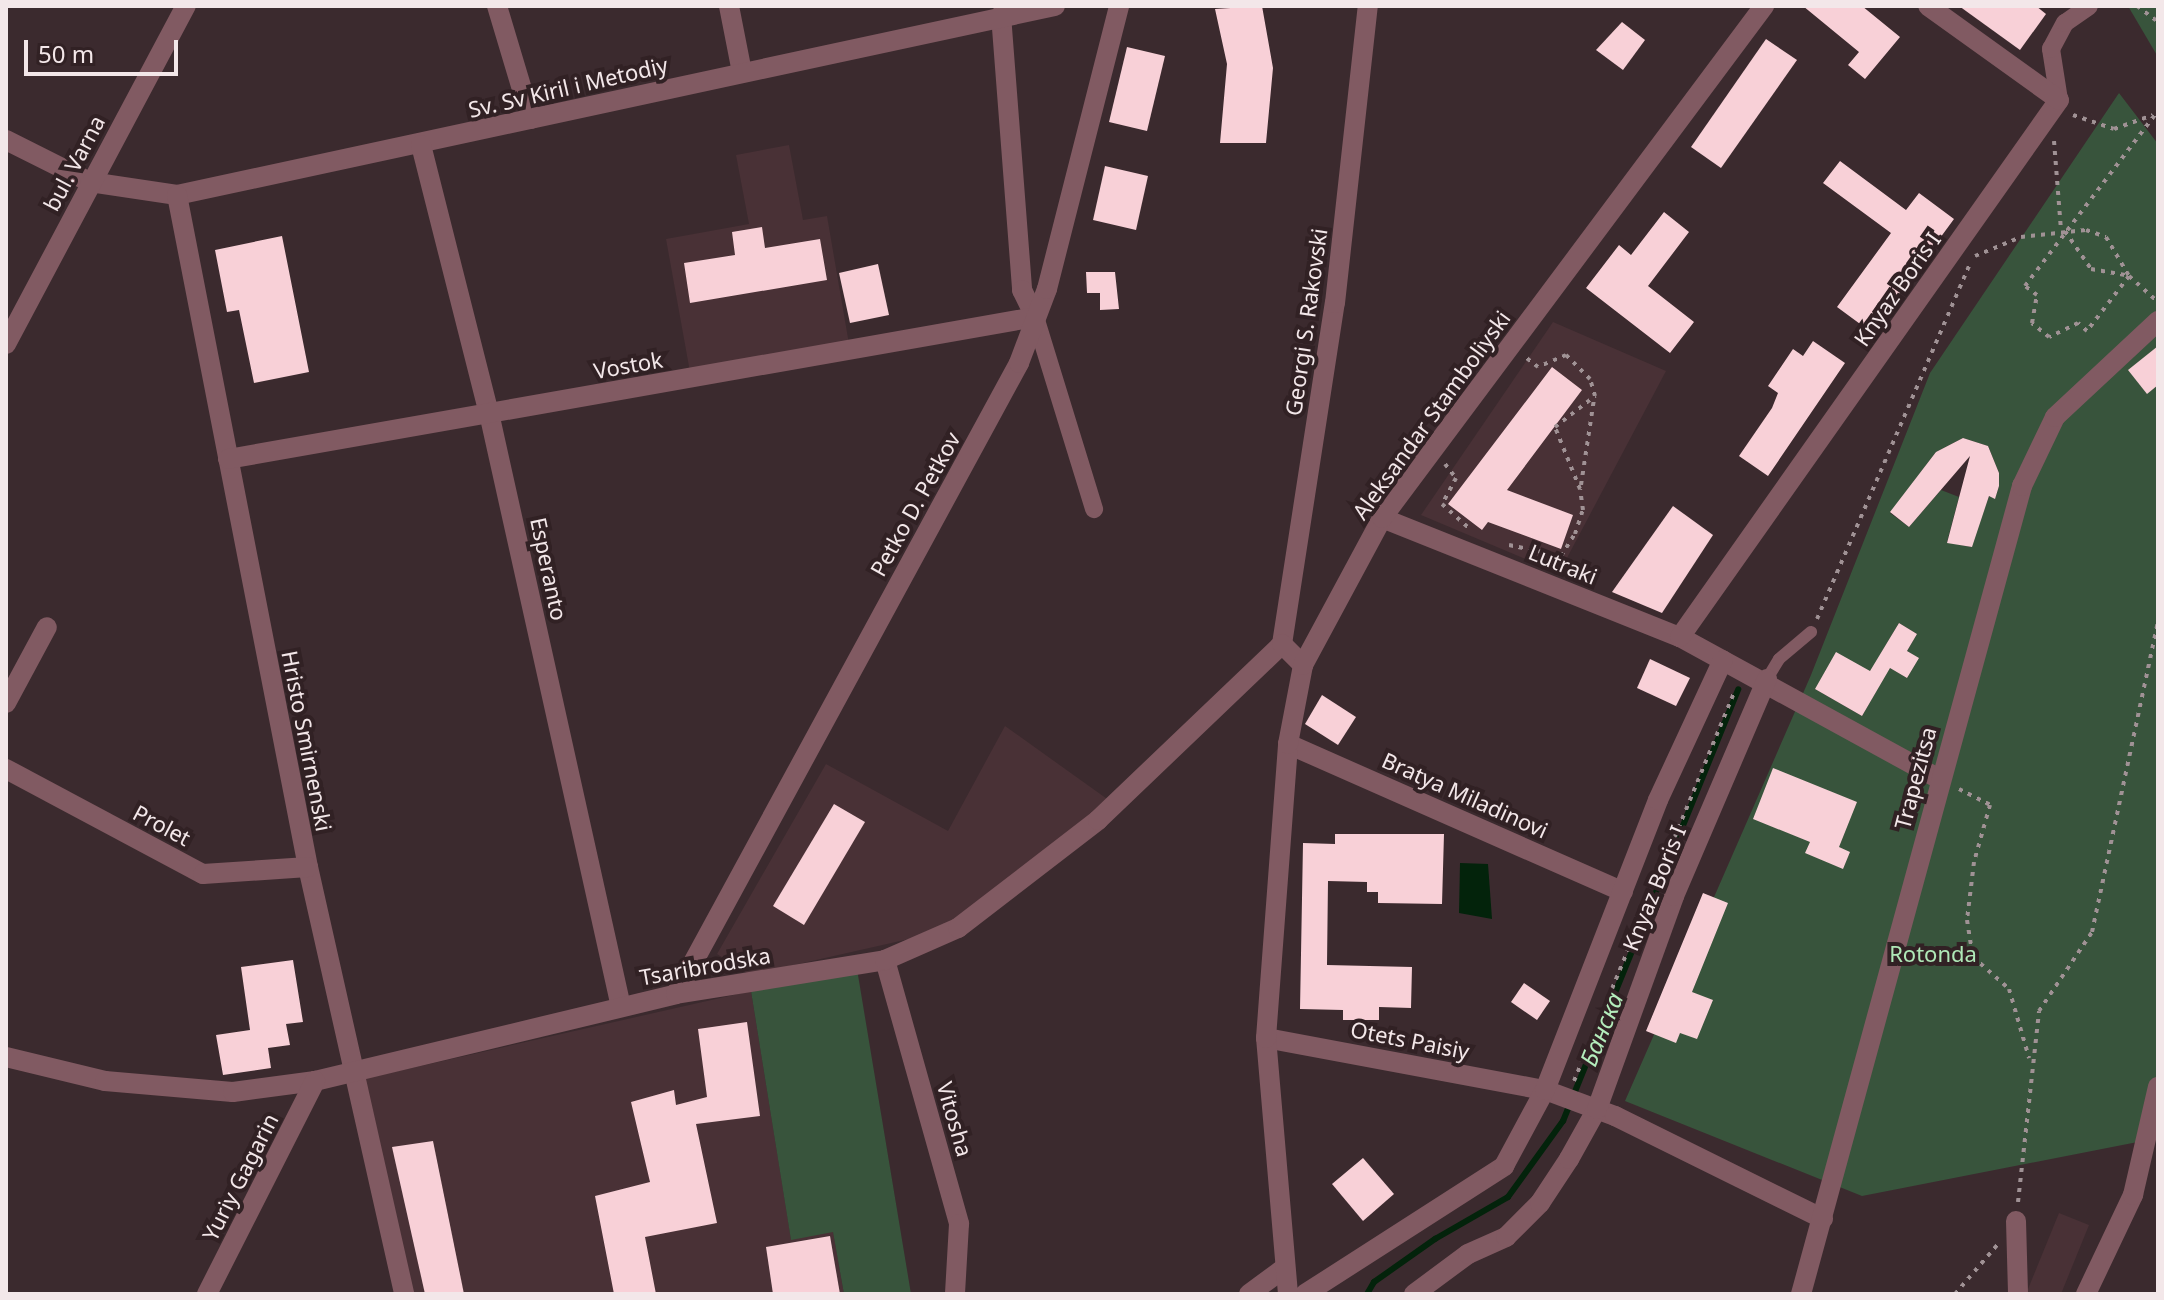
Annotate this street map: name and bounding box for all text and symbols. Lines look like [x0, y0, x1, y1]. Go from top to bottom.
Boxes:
scale bar [28, 24, 182, 74]
text: 50 m [38, 37, 94, 70]
street label: Sv. Sv Kiril i Metodiy [466, 51, 670, 123]
street label: bul. Varna [38, 111, 110, 215]
street label: Georgi S. Rakovski [1280, 227, 1332, 417]
street label: Knyaz Boris I [1848, 227, 1946, 351]
street label: Aleksandar Stamboliyski [1346, 306, 1516, 524]
street label: Vostok [591, 346, 665, 384]
street label: Petko D. Petkov [865, 427, 965, 581]
street label: Esperanto [525, 515, 573, 623]
street label: Lutraki [1525, 538, 1601, 590]
street label: Hristo Smirnenski [277, 648, 337, 834]
street label: Trapezitsa [1889, 724, 1941, 832]
street label: Bratya Miladinovi [1378, 747, 1552, 843]
street label: Prolet [129, 799, 195, 851]
street label: Knyaz Boris I [1617, 821, 1691, 955]
park label: Rotonda [1889, 941, 1977, 967]
street label: Tsaribrodska [638, 942, 772, 990]
water label: Банска [1573, 988, 1629, 1070]
street label: Otets Paisiy [1348, 1016, 1472, 1064]
street label: Vitosha [932, 1079, 978, 1159]
street label: Yuriy Gagarin [197, 1109, 283, 1245]

